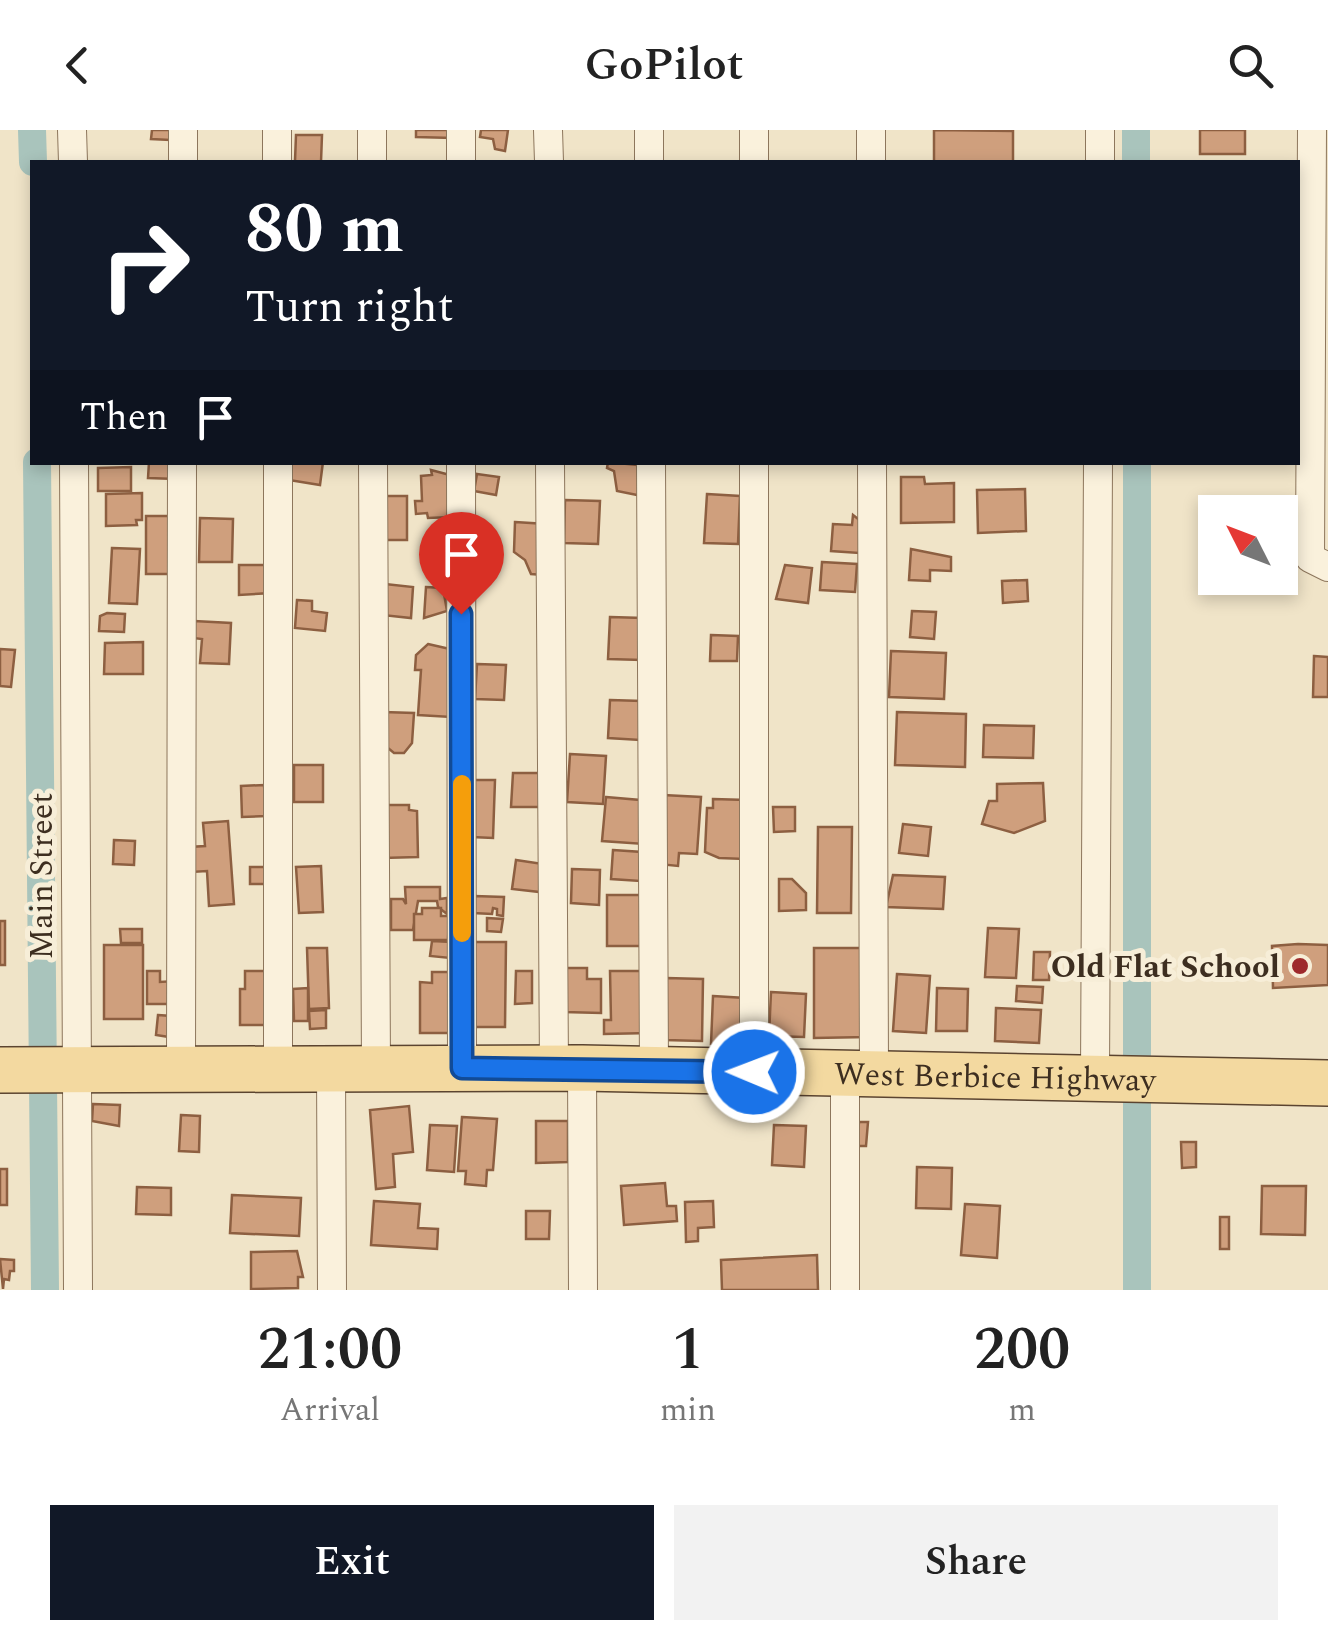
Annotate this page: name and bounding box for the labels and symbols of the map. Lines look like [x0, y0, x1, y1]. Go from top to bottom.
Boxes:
north arrow [1198, 495, 1298, 595]
pin [419, 512, 504, 615]
street label: Main Street [18, 793, 67, 959]
place label: Old Flat School [1051, 943, 1280, 992]
marker: Old Flat School [1289, 955, 1311, 977]
position arrow [702, 1020, 806, 1124]
street label: West Berbice Highway [833, 1050, 1158, 1106]

